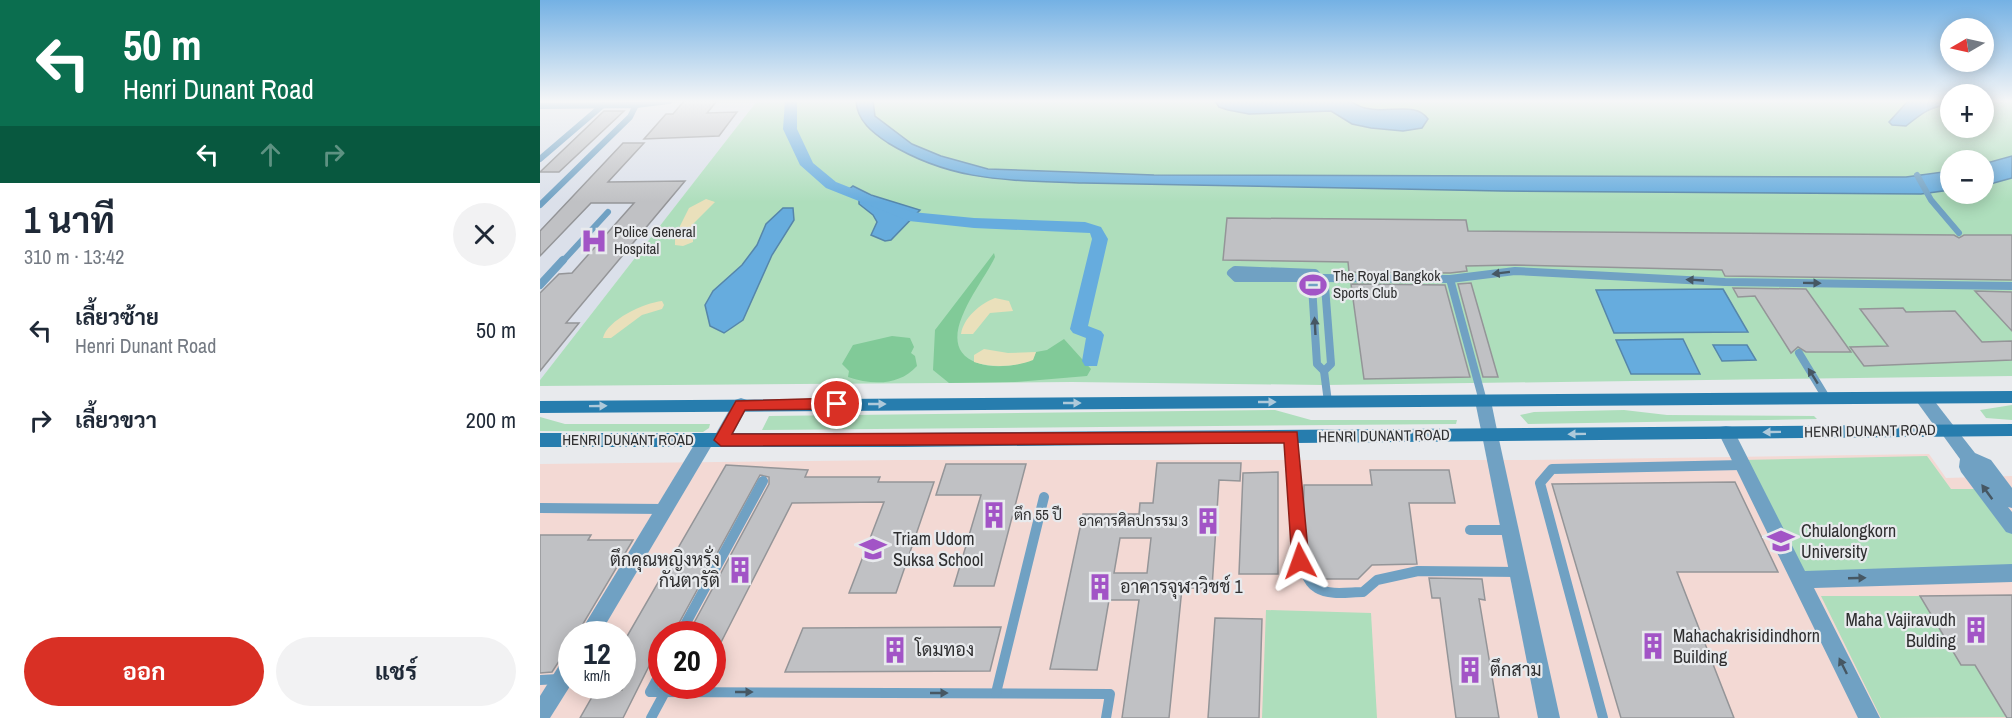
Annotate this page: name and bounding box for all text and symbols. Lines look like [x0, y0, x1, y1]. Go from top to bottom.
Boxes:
text: 50 m [123, 17, 202, 73]
north arrow [1940, 18, 1994, 72]
map controls [1940, 18, 1994, 204]
icon: left [24, 24, 102, 102]
text: Henri Dunant Road [123, 71, 314, 107]
button: + [1940, 84, 1994, 138]
icon: left [191, 138, 224, 171]
icon: ahead [254, 138, 287, 171]
icon: right [317, 138, 350, 171]
button: − [1940, 150, 1994, 204]
text: 1 นาที [24, 196, 115, 244]
button: close [453, 203, 516, 266]
place label: Police General Hospital [614, 221, 695, 259]
hospital icon: Police General Hospital [579, 226, 609, 256]
text: 310 m · 13:42 [24, 243, 124, 270]
place label: The Royal Bangkok Sports Club [1333, 265, 1441, 303]
one-way arrow [1491, 268, 1510, 277]
sports icon: The Royal Bangkok Sports Club [1298, 270, 1328, 300]
one-way arrow [1686, 276, 1705, 285]
one-way arrow [1803, 278, 1822, 288]
text: เลี้ยวซ้าย [75, 302, 159, 332]
icon: left [24, 314, 57, 347]
text: 50 m [476, 315, 516, 345]
one-way arrow [1310, 316, 1319, 335]
text: Henri Dunant Road [75, 332, 216, 359]
one-way arrow [1808, 367, 1819, 384]
pin [811, 378, 862, 429]
icon: arrive [820, 387, 853, 420]
one-way arrow [1258, 397, 1277, 407]
one-way arrow [1063, 398, 1082, 408]
one-way arrow [868, 399, 887, 409]
one-way arrow [589, 401, 608, 411]
icon: right [24, 404, 57, 437]
text: เลี้ยวขวา [75, 405, 157, 435]
text: 200 m [466, 405, 516, 435]
street label: HENRI DUNANT ROAD [1804, 419, 1936, 442]
street label: HENRI DUNANT ROAD [1318, 424, 1450, 447]
one-way arrow [1763, 427, 1782, 437]
street label: HENRI DUNANT ROAD [562, 429, 694, 450]
one-way arrow [1568, 429, 1587, 439]
one-way arrow [1981, 485, 1993, 501]
building icon: ตึก 55 ปี [979, 500, 1009, 530]
place label: ตึก 55 ปี [1014, 504, 1062, 525]
building icon: อาคารศิลปกรรม 3 [1193, 506, 1223, 536]
place label: อาคารศิลปกรรม 3 [1078, 510, 1188, 531]
place label: Chulalongkorn University [1801, 518, 1896, 564]
place label: Triam Udom Suksa School [893, 526, 983, 572]
school or university icon: Chulalongkorn University [1766, 526, 1796, 556]
position arrow [1268, 529, 1332, 593]
school or university icon: Triam Udom Suksa School [858, 534, 888, 564]
place label: ตึกคุณหญิงหรั่ง กันตารัติ [610, 545, 720, 593]
building icon: ตึกคุณหญิงหรั่ง กันตารัติ [725, 555, 755, 585]
building icon: อาคารจุฬาวิชช์ 1 [1085, 572, 1115, 602]
one-way arrow [1848, 573, 1867, 582]
place label: อาคารจุฬาวิชช์ 1 [1120, 574, 1243, 599]
place label: Maha Vajiravudh Bulding [1845, 607, 1957, 653]
building icon: Maha Vajiravudh Bulding [1961, 615, 1991, 645]
speed limit sign: 20 [648, 621, 726, 699]
place label: Mahachakrisidindhorn Building [1673, 623, 1820, 669]
building icon: Mahachakrisidindhorn Building [1638, 631, 1668, 661]
text: 12 [583, 633, 611, 673]
building icon: โดมทอง [880, 635, 910, 665]
button: ออก [24, 637, 264, 706]
button: แชร์ [276, 637, 516, 706]
place label: โดมทอง [914, 637, 974, 662]
building icon: ตึกสาม [1455, 655, 1485, 685]
place label: ตึกสาม [1490, 657, 1542, 682]
one-way arrow [1838, 657, 1847, 674]
text: km/h [584, 665, 610, 686]
one-way arrow [735, 688, 754, 697]
one-way arrow [930, 688, 949, 698]

